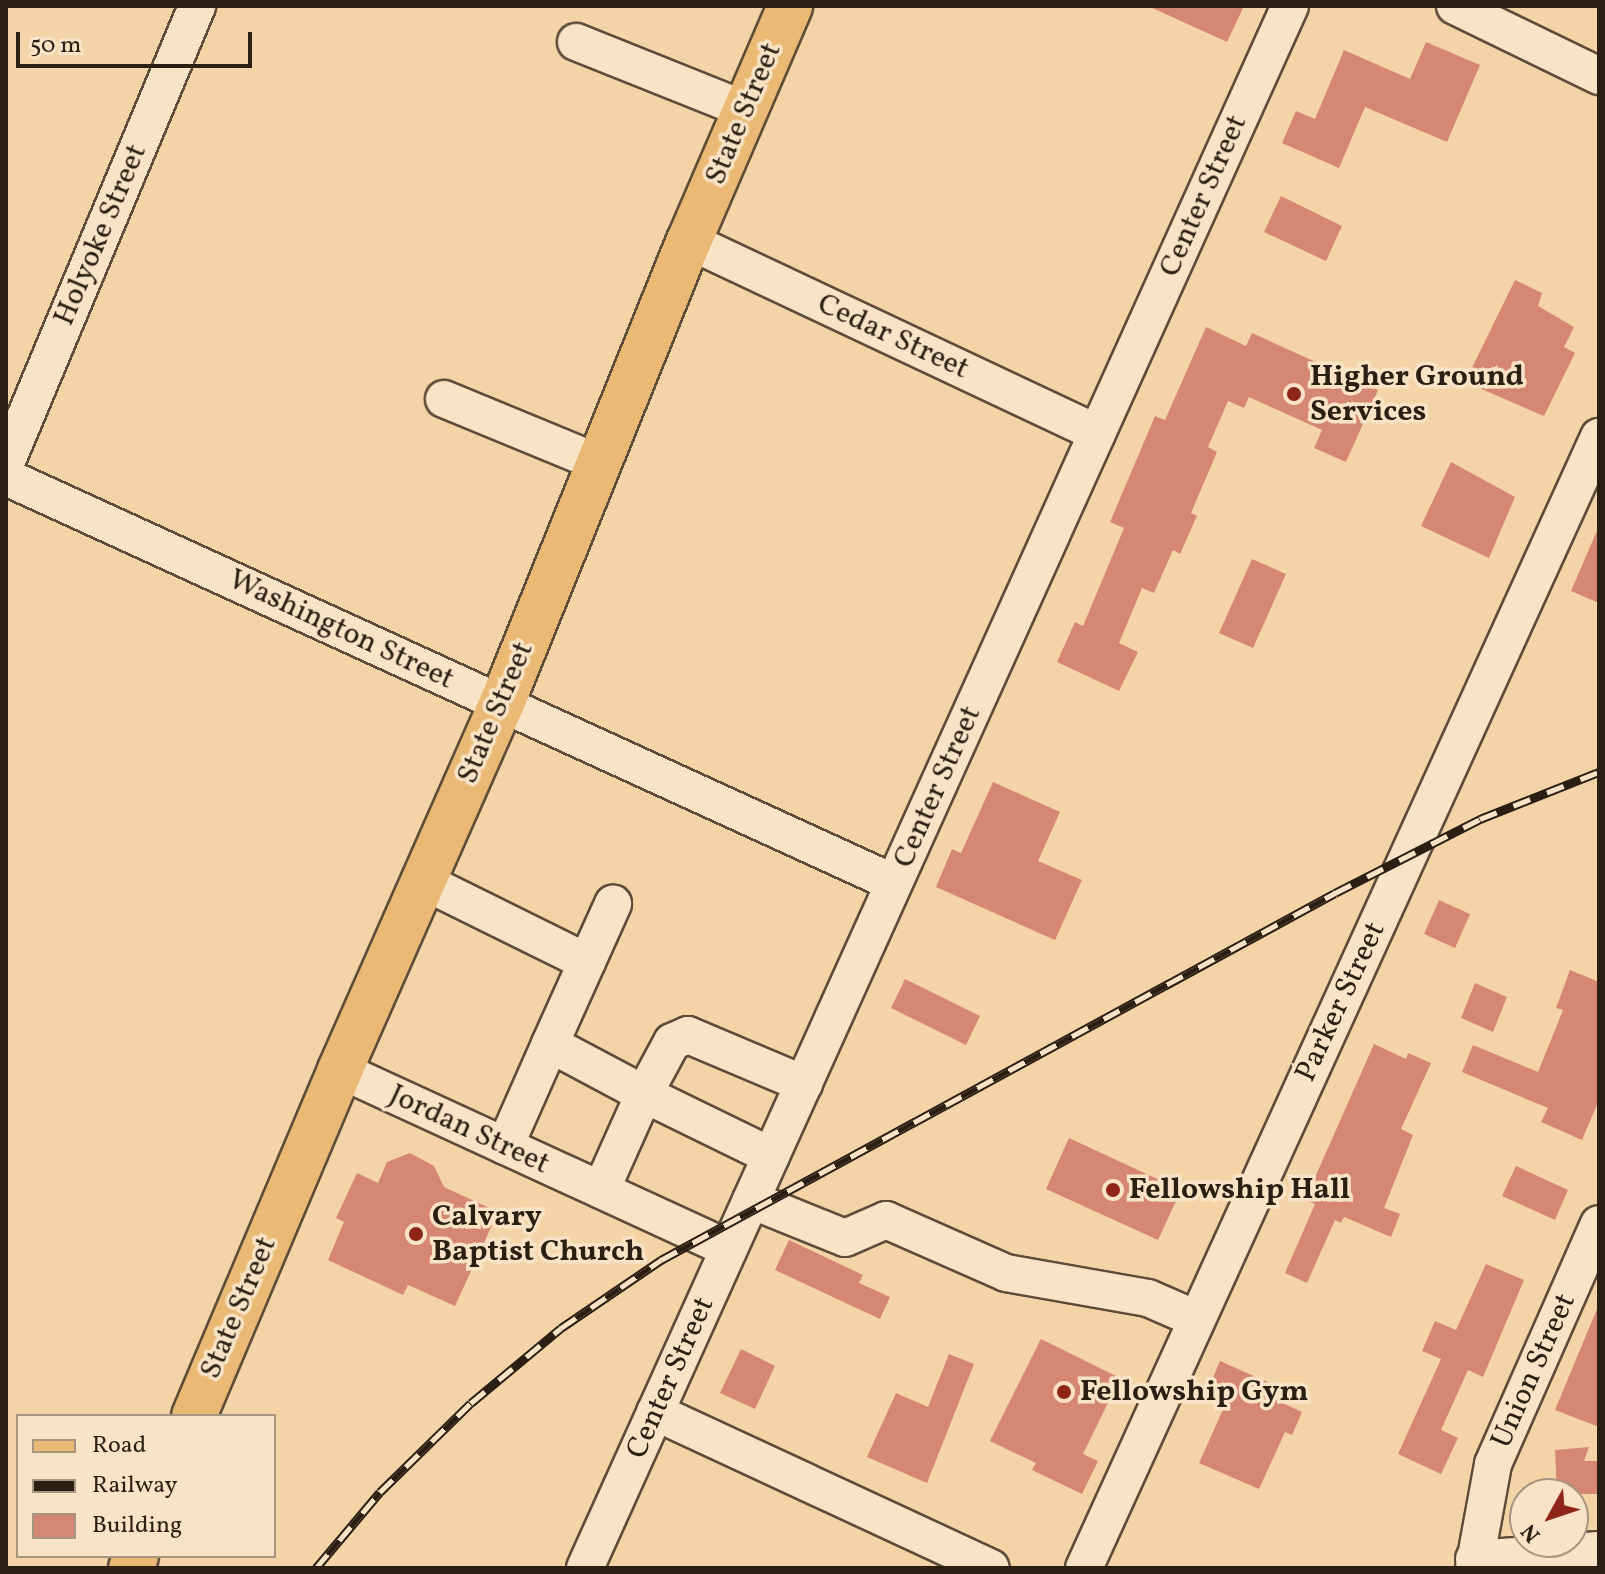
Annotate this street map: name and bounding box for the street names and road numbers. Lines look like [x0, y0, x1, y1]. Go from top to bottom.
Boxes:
street label: State Street [698, 38, 790, 190]
street label: Center Street [1152, 109, 1256, 283]
street label: Holyoke Street [47, 139, 155, 331]
street label: Cedar Street [812, 286, 974, 388]
street label: Washington Street [223, 562, 459, 698]
street label: State Street [450, 637, 542, 789]
street label: Center Street [886, 700, 990, 874]
street label: Parker Street [1288, 916, 1394, 1088]
street label: Jordan Street [383, 1077, 555, 1183]
street label: State Street [193, 1232, 285, 1384]
street label: Union Street [1484, 1288, 1584, 1454]
street label: Center Street [619, 1291, 723, 1465]

